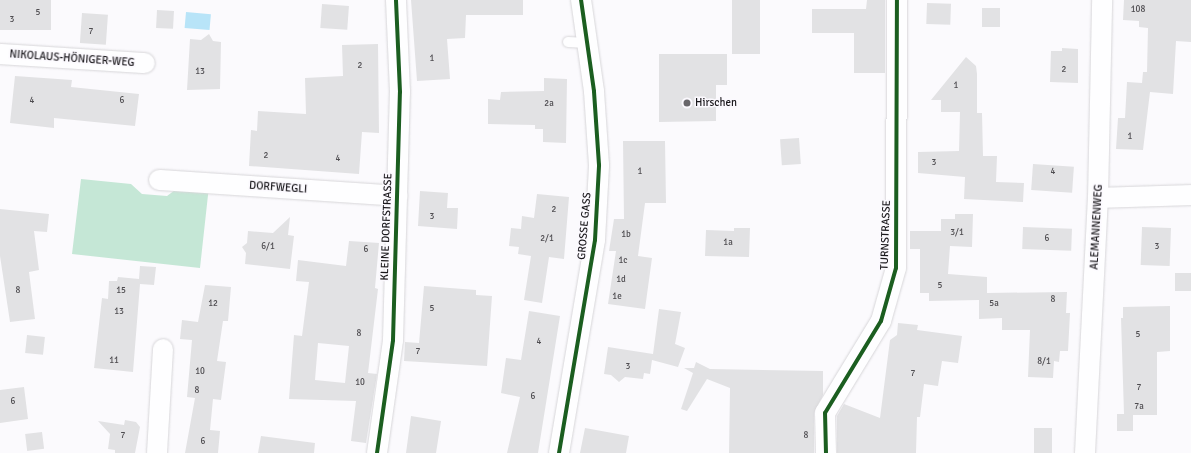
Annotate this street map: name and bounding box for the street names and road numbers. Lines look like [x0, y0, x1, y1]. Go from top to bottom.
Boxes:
street label: NIKOLAUS-HÖNIGER-WEG [9, 48, 135, 70]
street label: KLEINE DORFSTRASSE [379, 173, 395, 281]
street label: DORFWEGLI [249, 179, 307, 197]
street label: ALEMANNENWEG [1088, 184, 1106, 270]
street label: GROSSE GASS [575, 192, 595, 260]
street label: TURNSTRASSE [878, 200, 894, 270]

